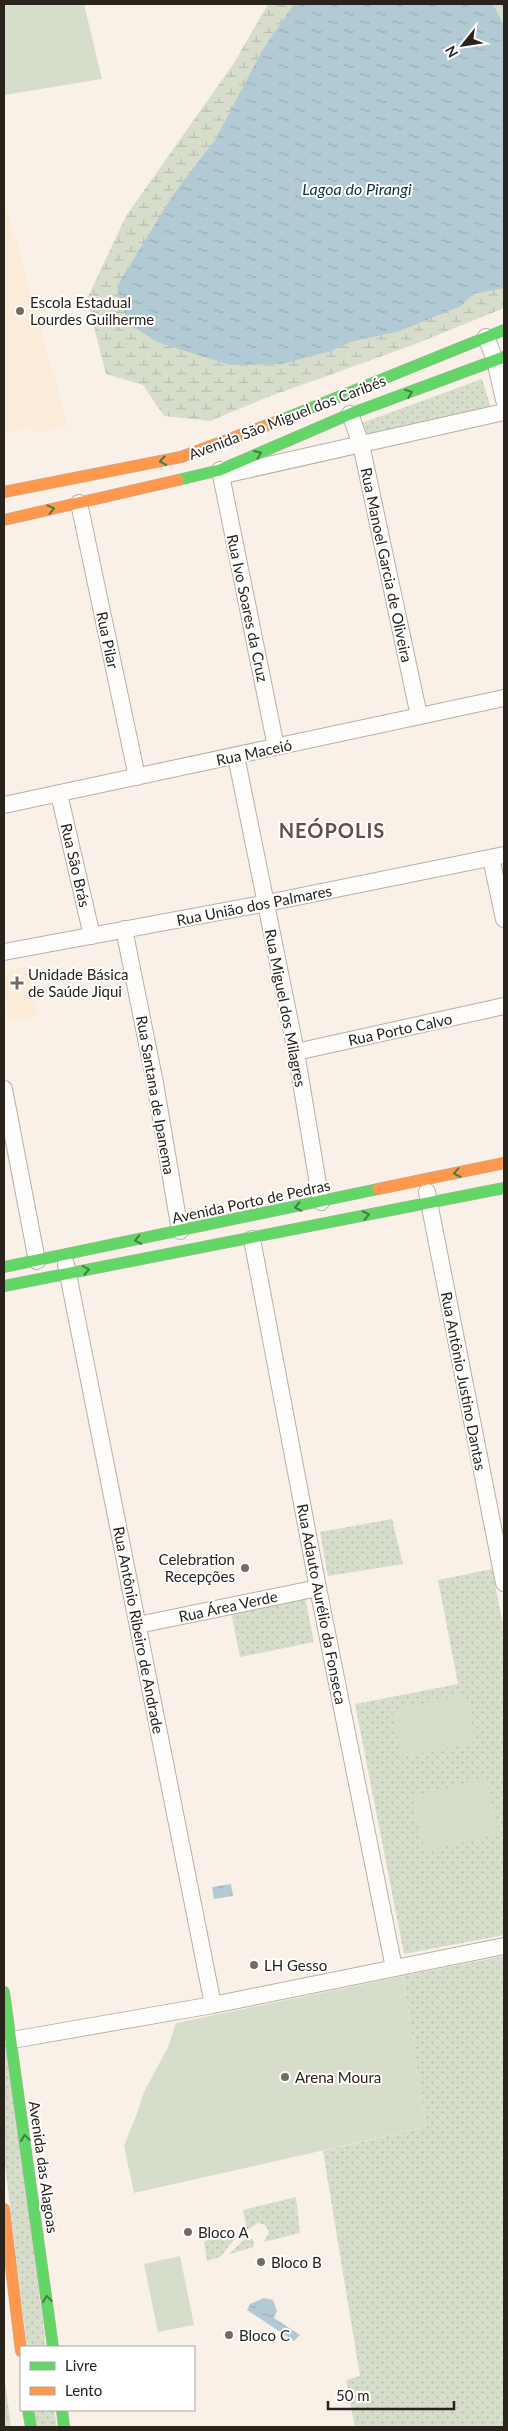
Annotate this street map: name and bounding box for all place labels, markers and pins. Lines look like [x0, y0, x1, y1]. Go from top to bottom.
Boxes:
place label: Escola Estadual Lourdes Guilherme [30, 293, 154, 328]
marker: Escola Estadual Lourdes Guilherme [14, 305, 26, 317]
place label: Unidade Básica de Saúde Jiqui [28, 965, 129, 1000]
marker: Unidade Básica de Saúde Jiqui [10, 976, 24, 990]
place label: Celebration Recepções [159, 1550, 235, 1585]
marker: Celebration Recepções [239, 1562, 251, 1574]
place label: LH Gesso [264, 1956, 327, 1974]
marker: LH Gesso [248, 1959, 260, 1971]
place label: Arena Moura [295, 2068, 381, 2086]
marker: Arena Moura [279, 2071, 291, 2083]
place label: Bloco A [198, 2223, 249, 2241]
marker: Bloco A [182, 2226, 194, 2238]
place label: Bloco B [271, 2253, 322, 2271]
marker: Bloco B [255, 2256, 267, 2268]
place label: Bloco C [239, 2326, 290, 2344]
marker: Bloco C [223, 2329, 235, 2341]

